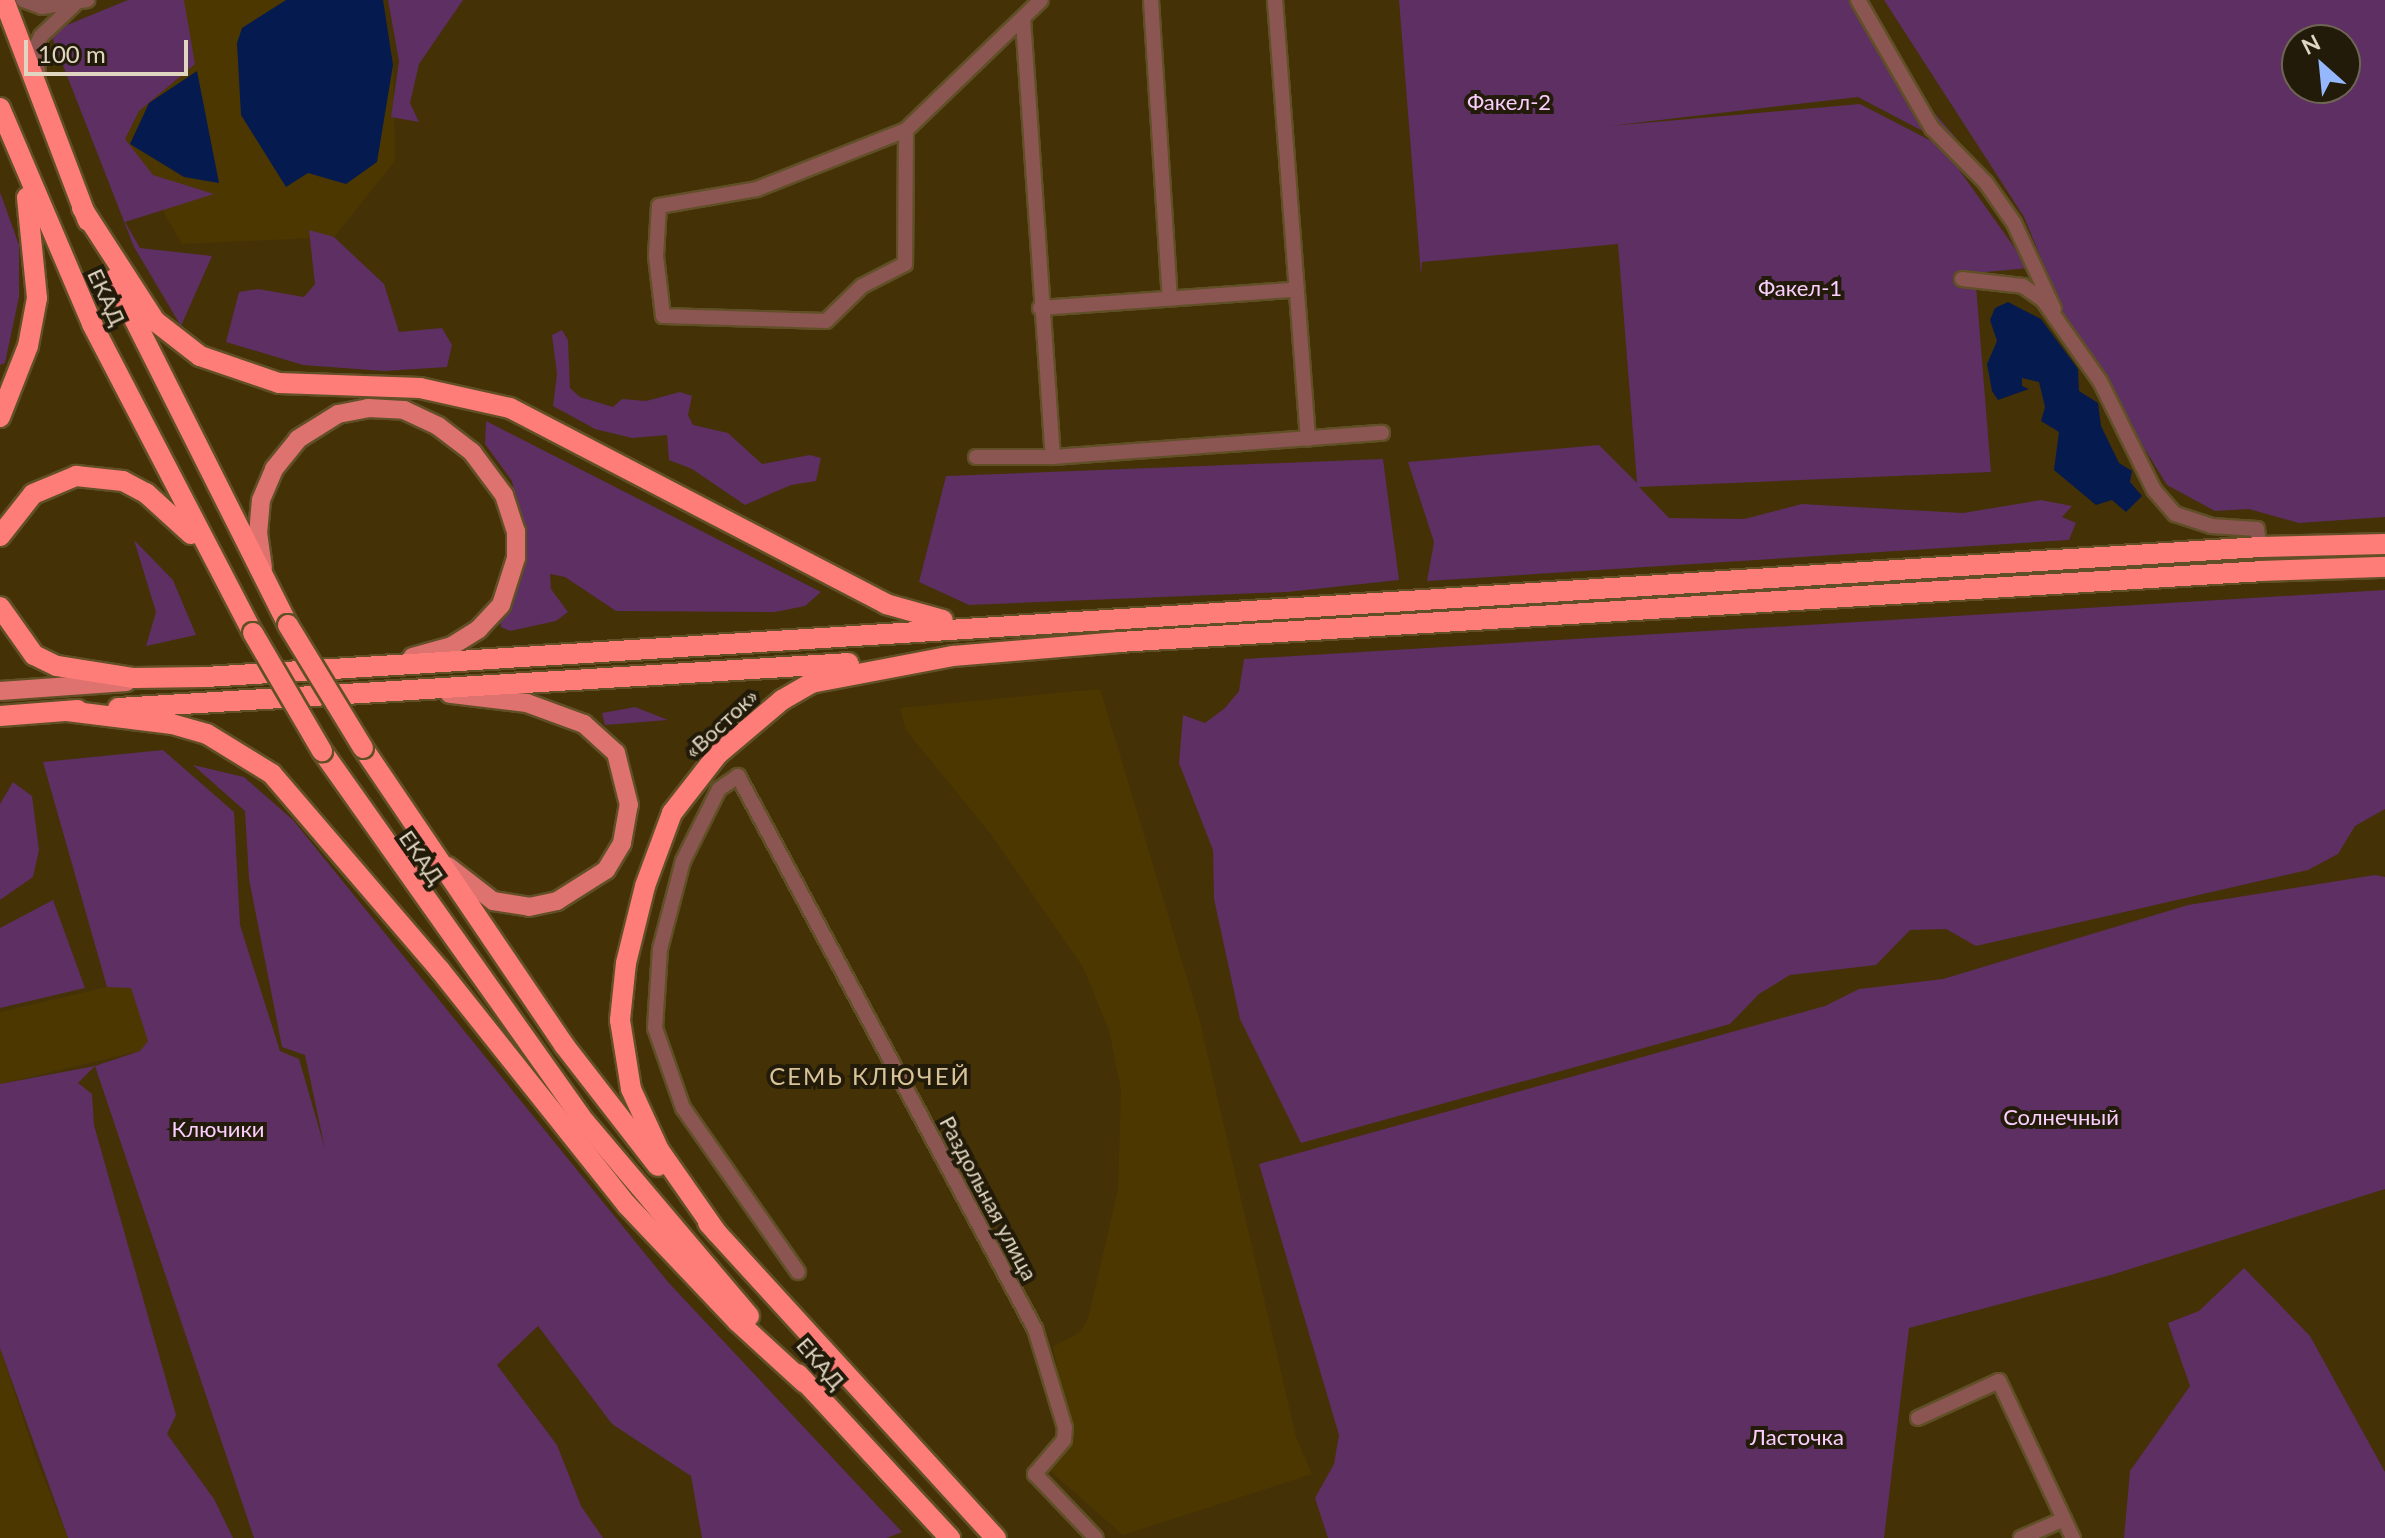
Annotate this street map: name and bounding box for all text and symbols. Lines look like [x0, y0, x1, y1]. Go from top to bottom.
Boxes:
scale bar [28, 24, 192, 74]
north arrow [2281, 24, 2361, 104]
text: N [2297, 28, 2324, 60]
text: 100 m [38, 39, 106, 68]
park label: Факел-2 [1467, 89, 1551, 115]
street label: ЕКАД [82, 264, 132, 330]
park label: Факел-1 [1758, 275, 1842, 301]
street label: «Восток» [679, 683, 763, 763]
street label: ЕКАД [394, 825, 450, 889]
district label: СЕМЬ КЛЮЧЕЙ [769, 1062, 971, 1090]
park label: Солнечный [2003, 1104, 2119, 1130]
street label: Раздольная улица [935, 1111, 1043, 1285]
park label: Ключики [172, 1116, 264, 1142]
street label: ЕКАД [791, 1332, 851, 1394]
park label: Ласточка [1750, 1424, 1844, 1450]

